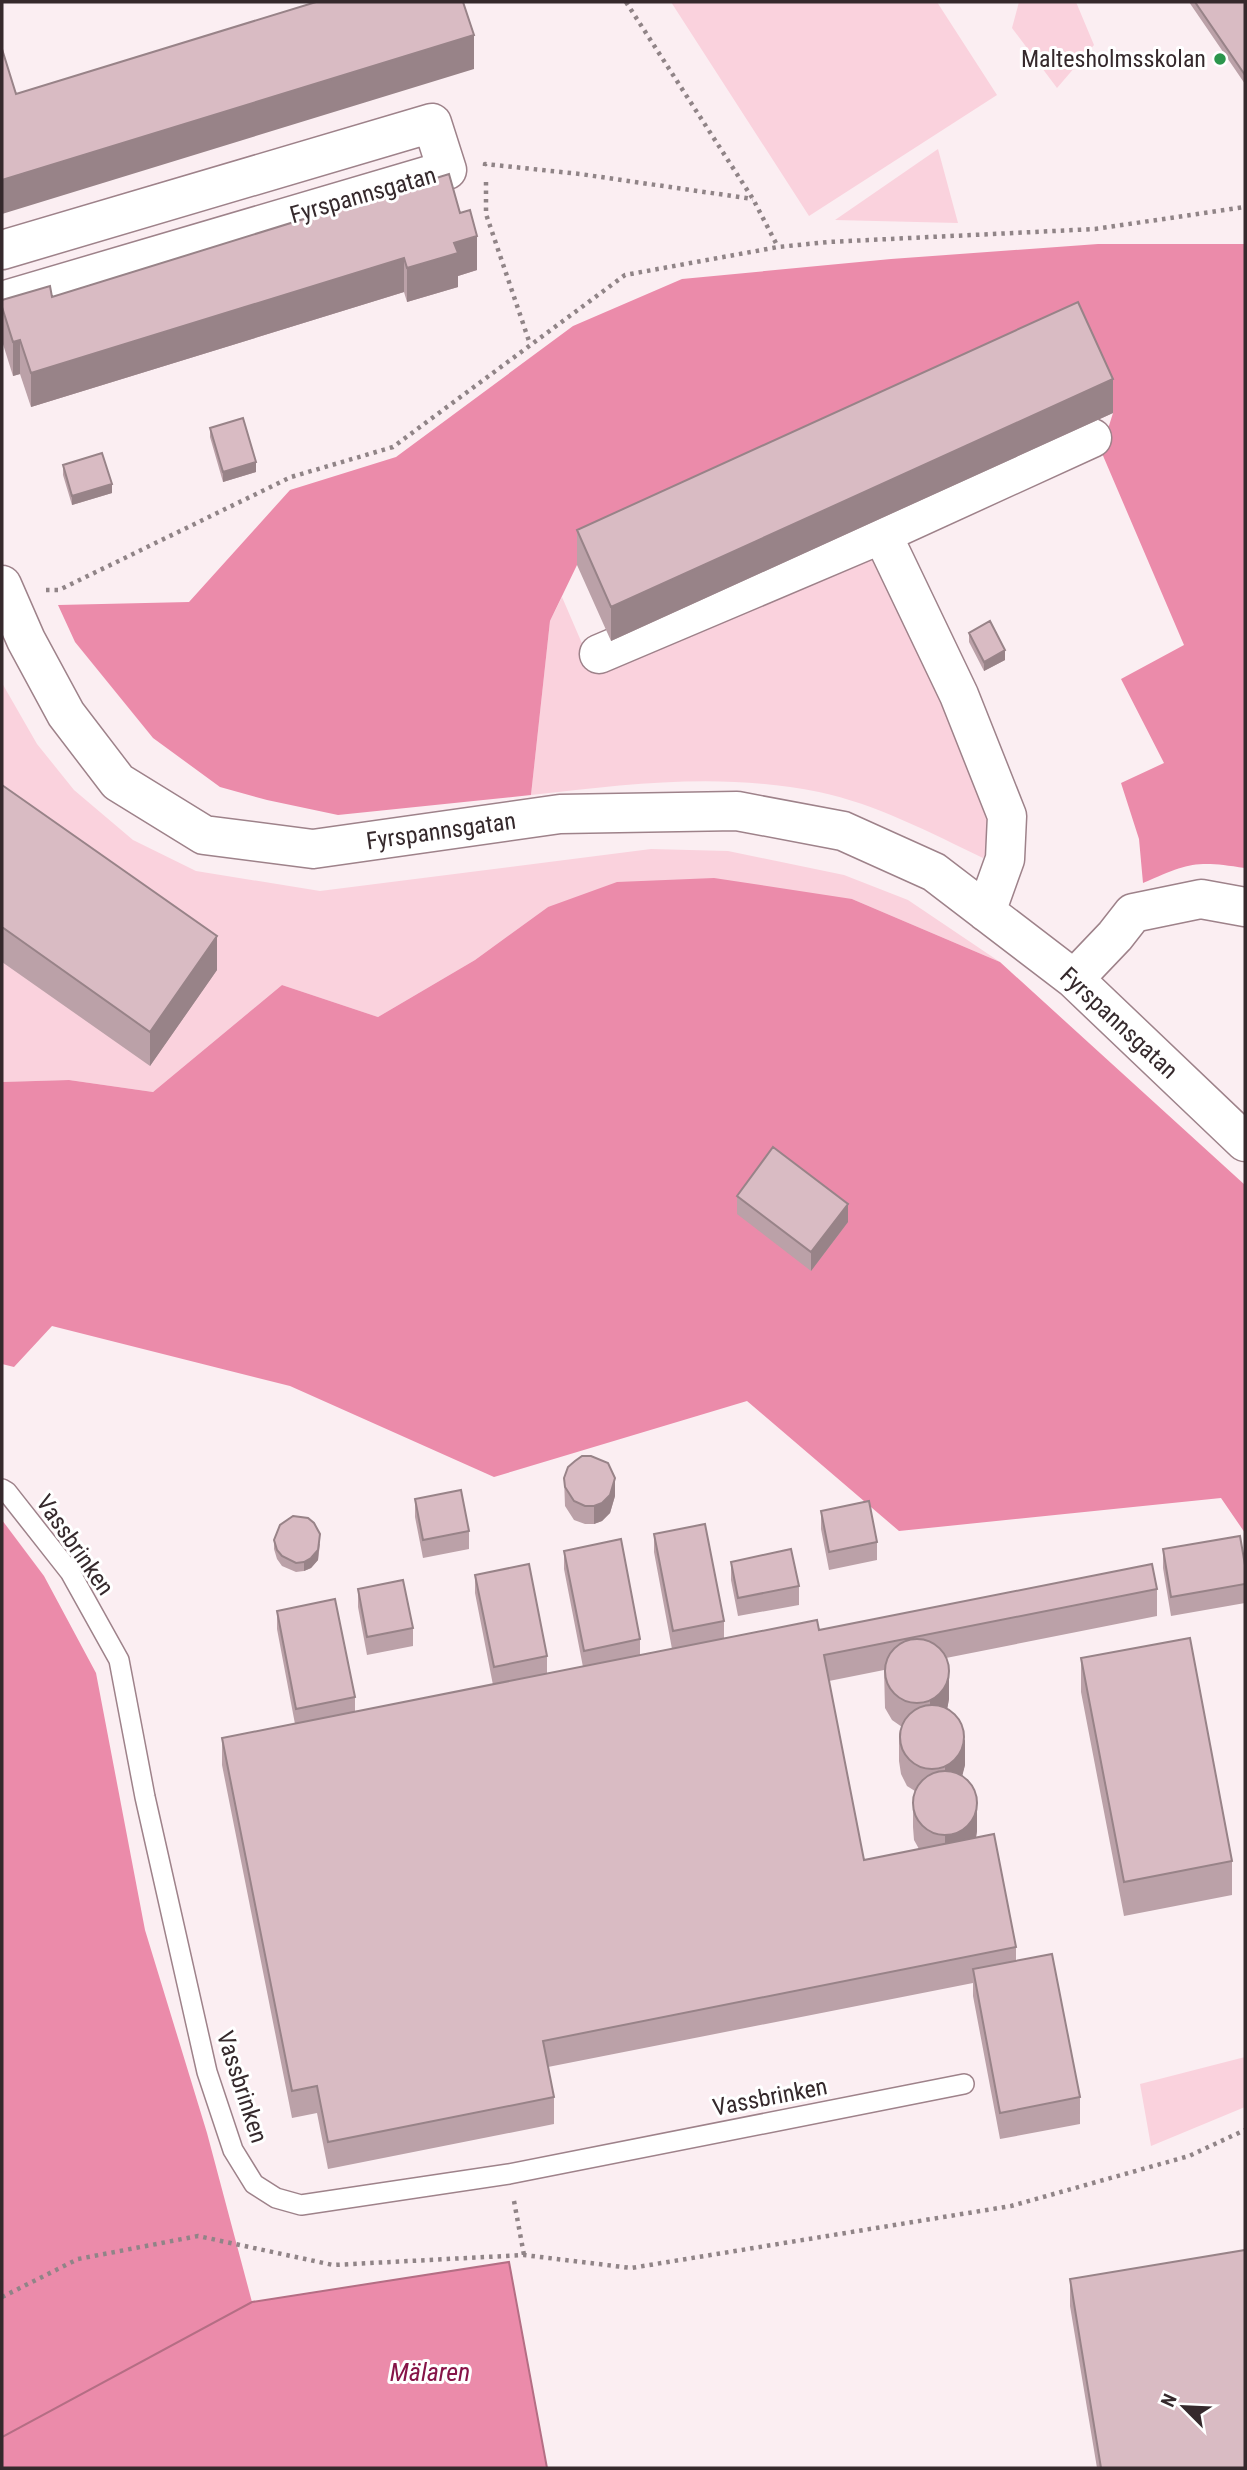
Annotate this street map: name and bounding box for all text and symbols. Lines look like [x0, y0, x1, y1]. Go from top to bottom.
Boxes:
place label: Maltesholmsskolan [1021, 45, 1206, 73]
marker: Maltesholmsskolan [1212, 51, 1228, 67]
street label: Fyrspannsgatan [287, 161, 439, 229]
street label: Fyrspannsgatan [364, 807, 518, 855]
street label: Fyrspannsgatan [1054, 961, 1184, 1085]
street label: Vassbrinken [30, 1489, 120, 1601]
street label: Vassbrinken [211, 2027, 273, 2147]
street label: Vassbrinken [710, 2072, 830, 2122]
water label: Mälaren [390, 2357, 470, 2387]
north arrow [1149, 2372, 1219, 2442]
text: N [1156, 2390, 1182, 2410]

